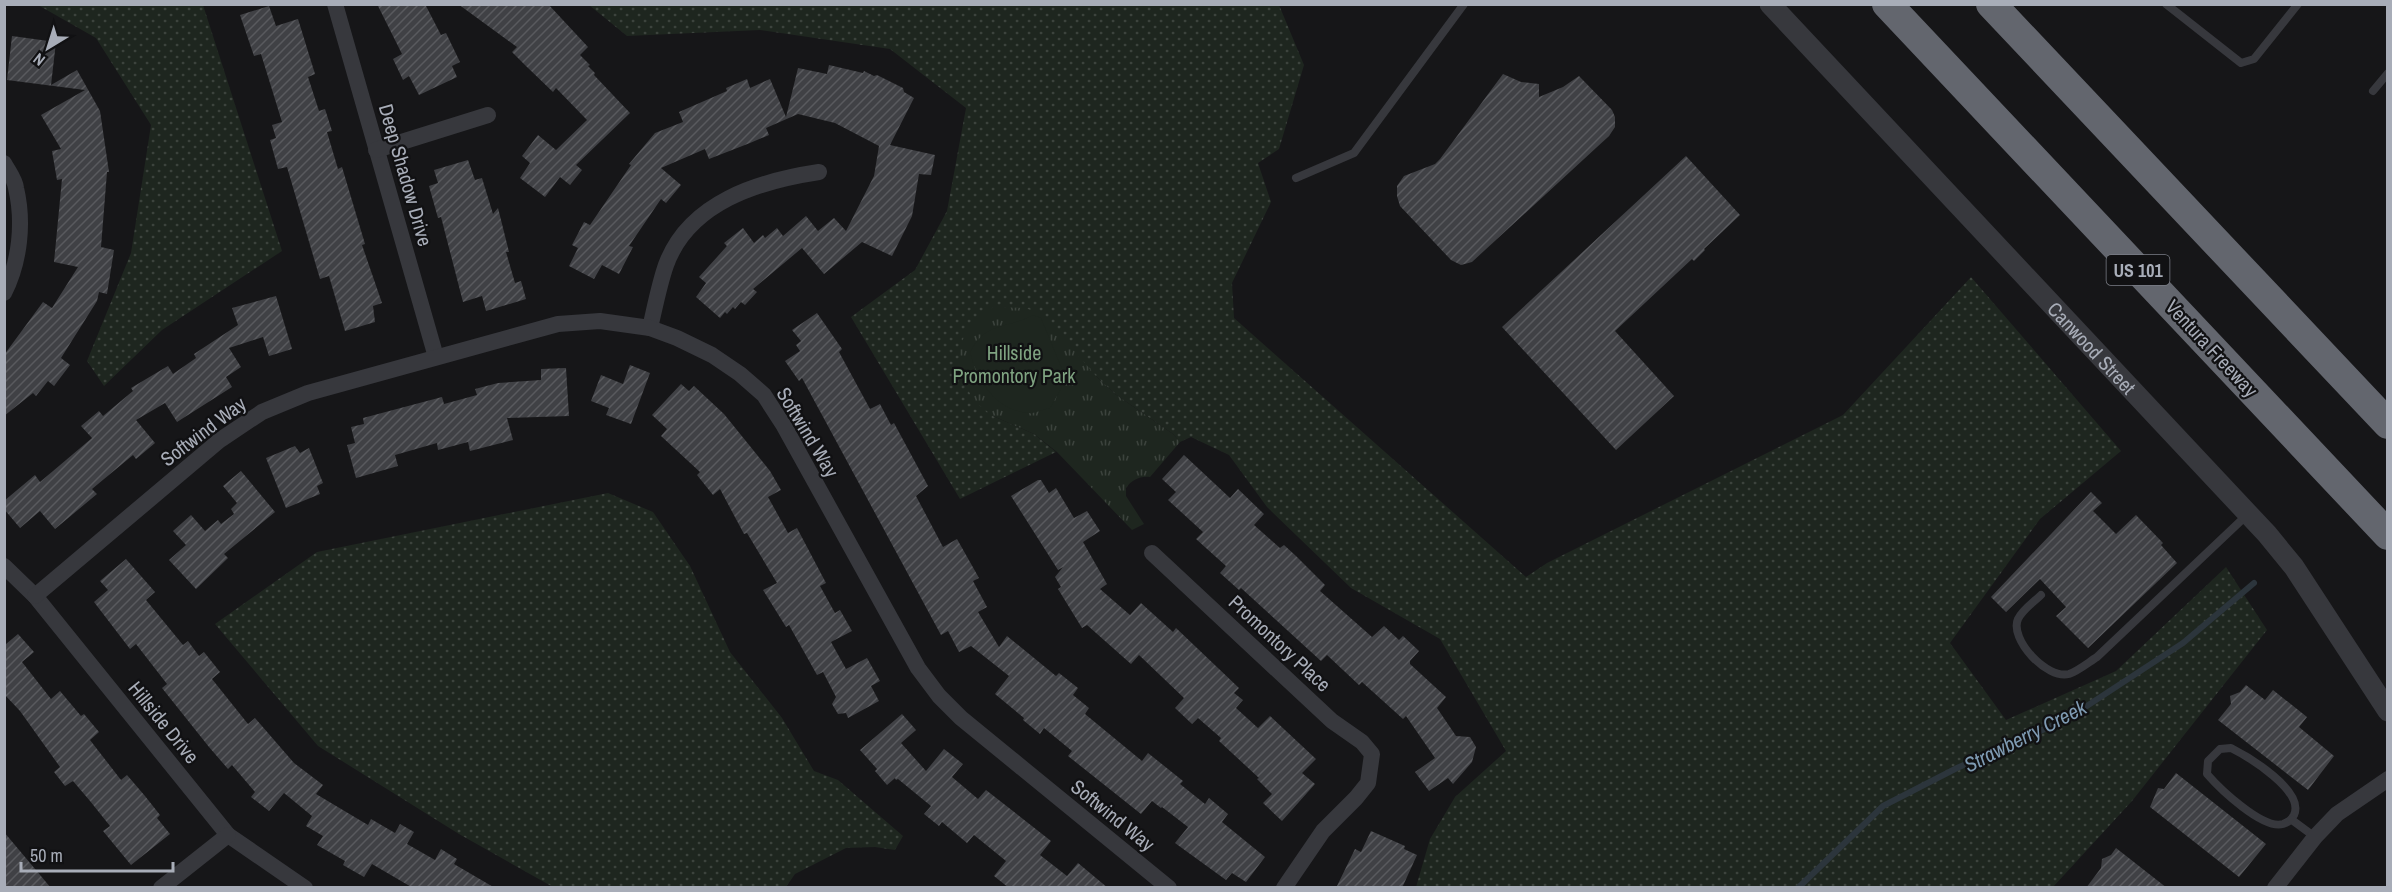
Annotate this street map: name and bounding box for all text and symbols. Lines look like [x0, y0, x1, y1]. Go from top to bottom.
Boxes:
north arrow [18, 18, 78, 78]
text: N [28, 48, 49, 71]
street label: Deep Shadow Drive [373, 101, 439, 249]
road number: US 101 [2106, 255, 2170, 285]
street label: Ventura Freeway [2160, 293, 2265, 403]
street label: Canwood Street [2042, 295, 2143, 400]
park label: Hillside Promontory Park [952, 339, 1076, 389]
street label: Softwind Way [771, 382, 846, 483]
street label: Softwind Way [155, 389, 252, 472]
street label: Promontory Place [1223, 589, 1337, 697]
street label: Hillside Drive [123, 675, 205, 769]
water label: Strawberry Creek [1959, 692, 2092, 779]
street label: Softwind Way [1065, 773, 1161, 858]
scale bar [21, 835, 172, 873]
text: 50 m [30, 843, 63, 868]

